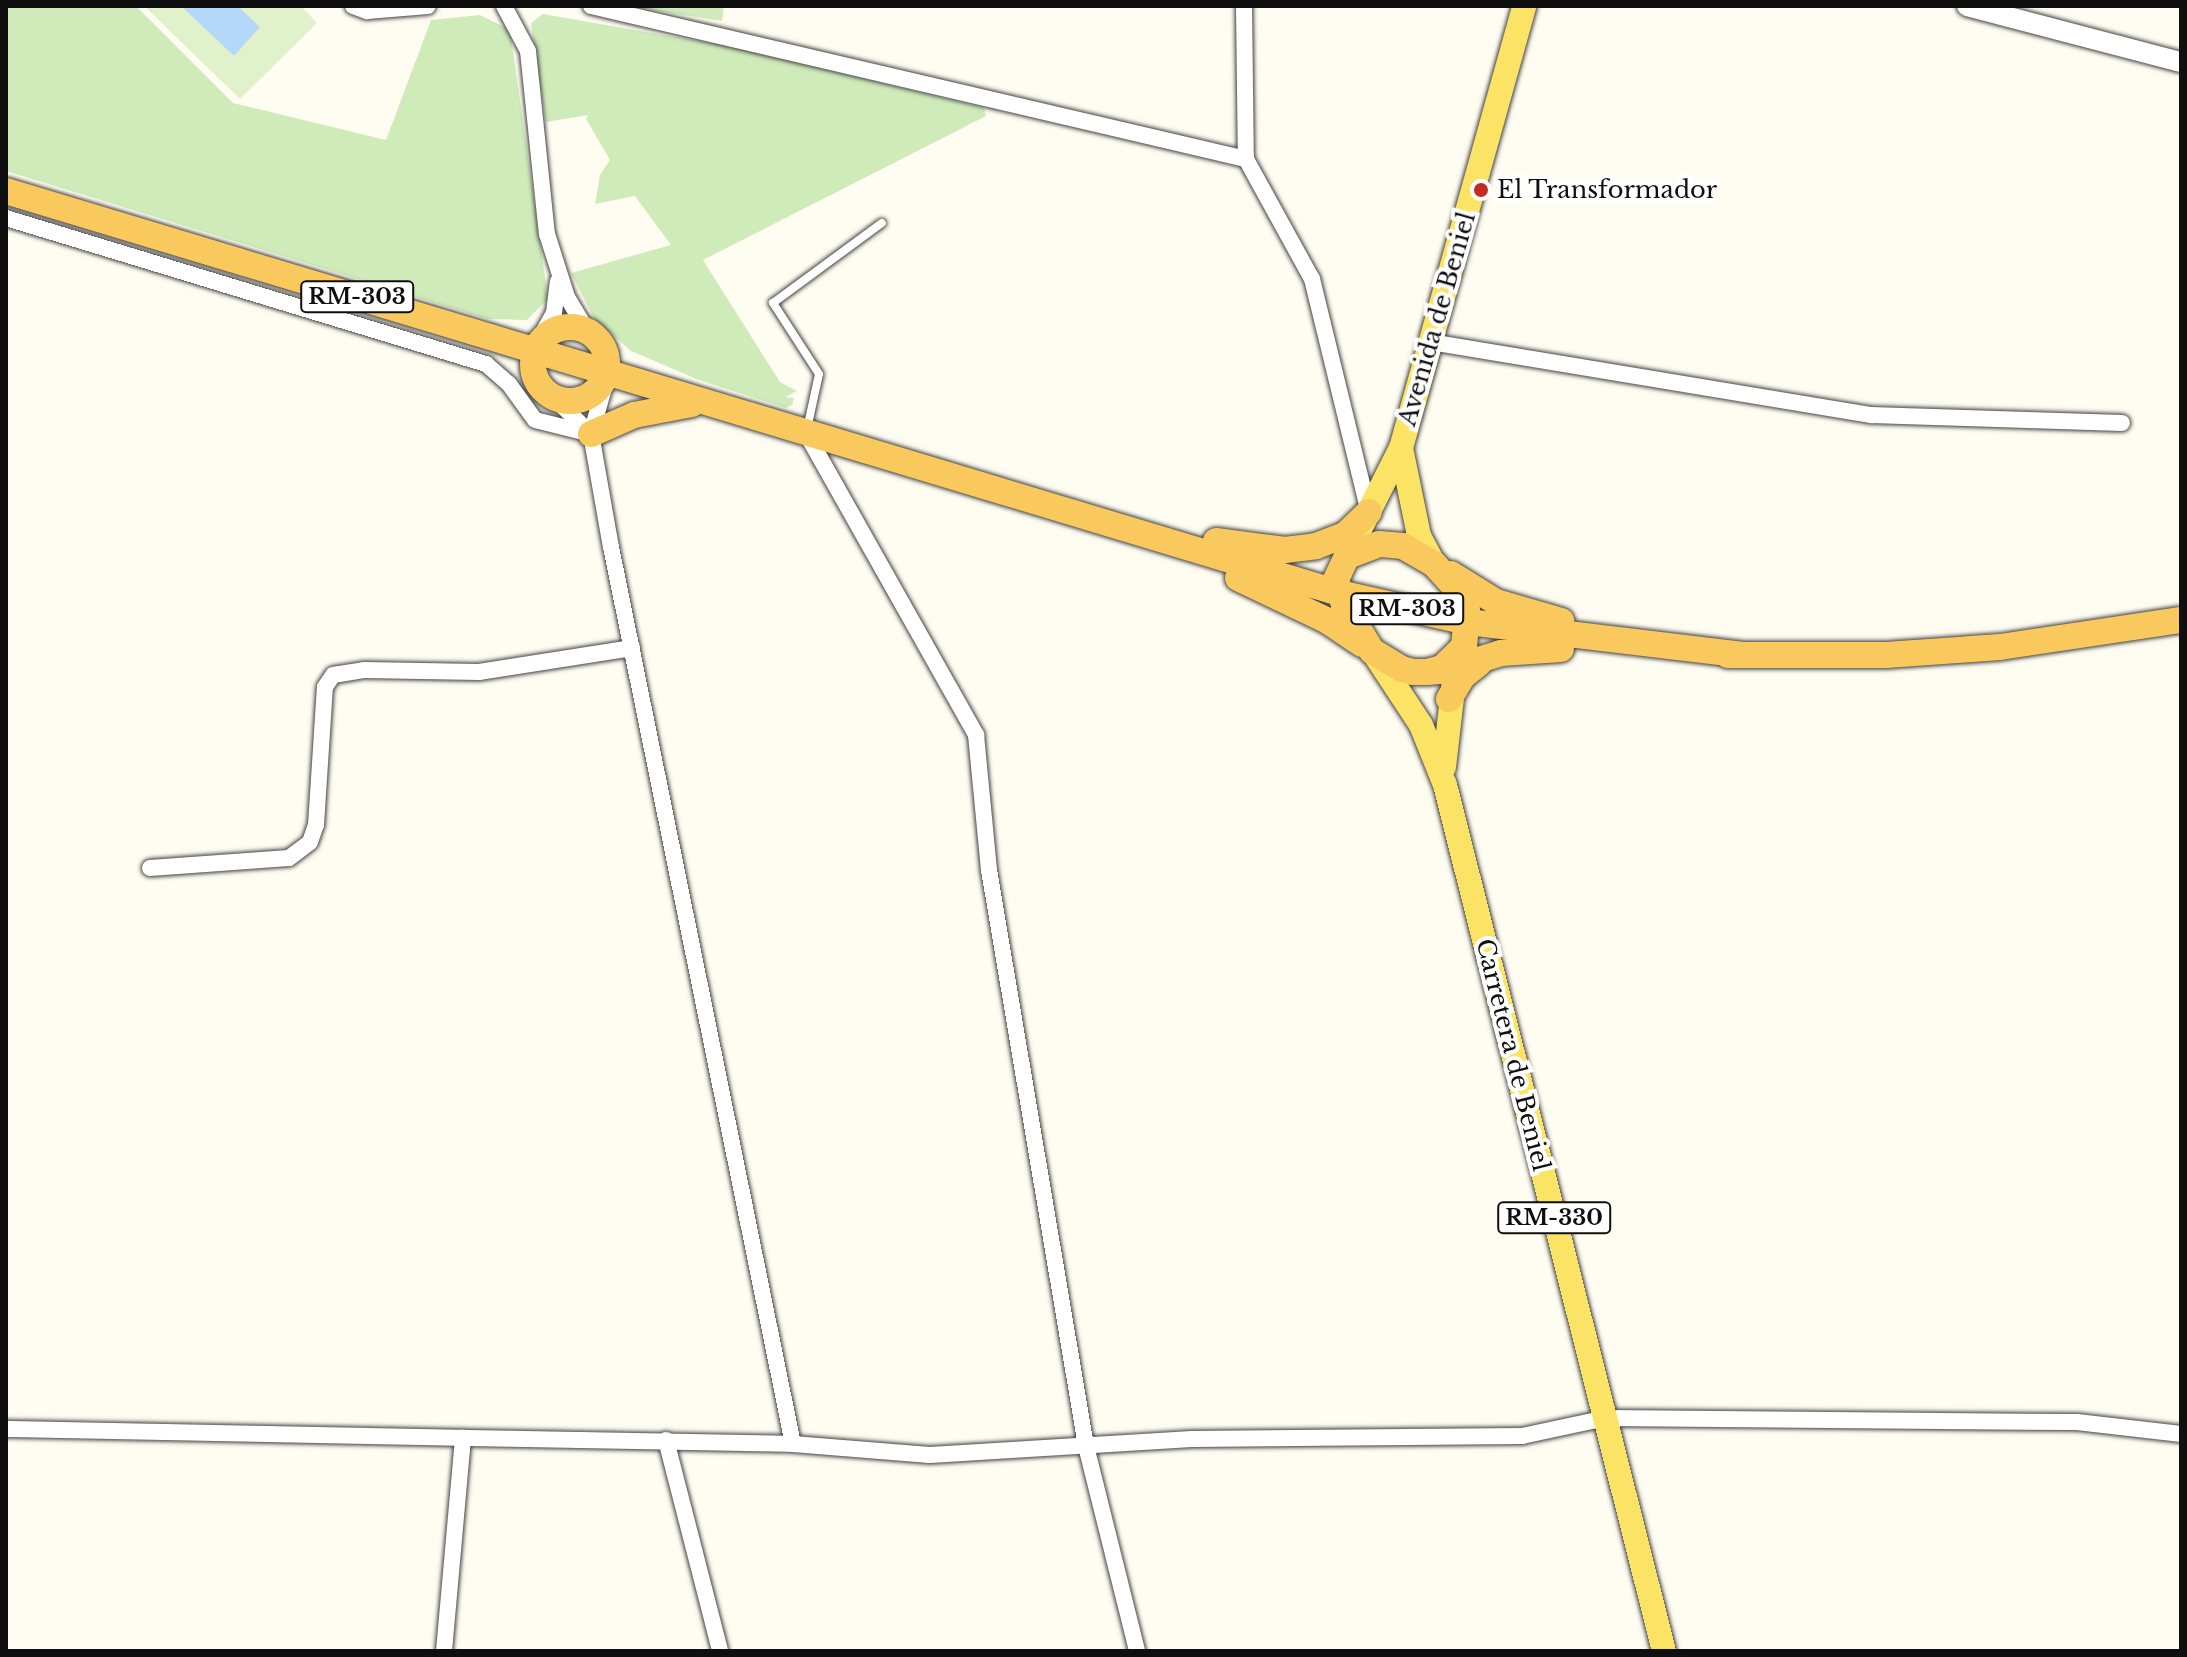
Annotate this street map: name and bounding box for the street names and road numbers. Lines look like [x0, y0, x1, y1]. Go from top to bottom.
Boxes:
street label: Avenida de Beniel [1393, 209, 1481, 429]
road number: RM-303 [299, 279, 415, 315]
road number: RM-303 [1349, 591, 1465, 627]
street label: Carretera de Beniel [1470, 936, 1556, 1174]
road number: RM-330 [1496, 1200, 1612, 1236]

